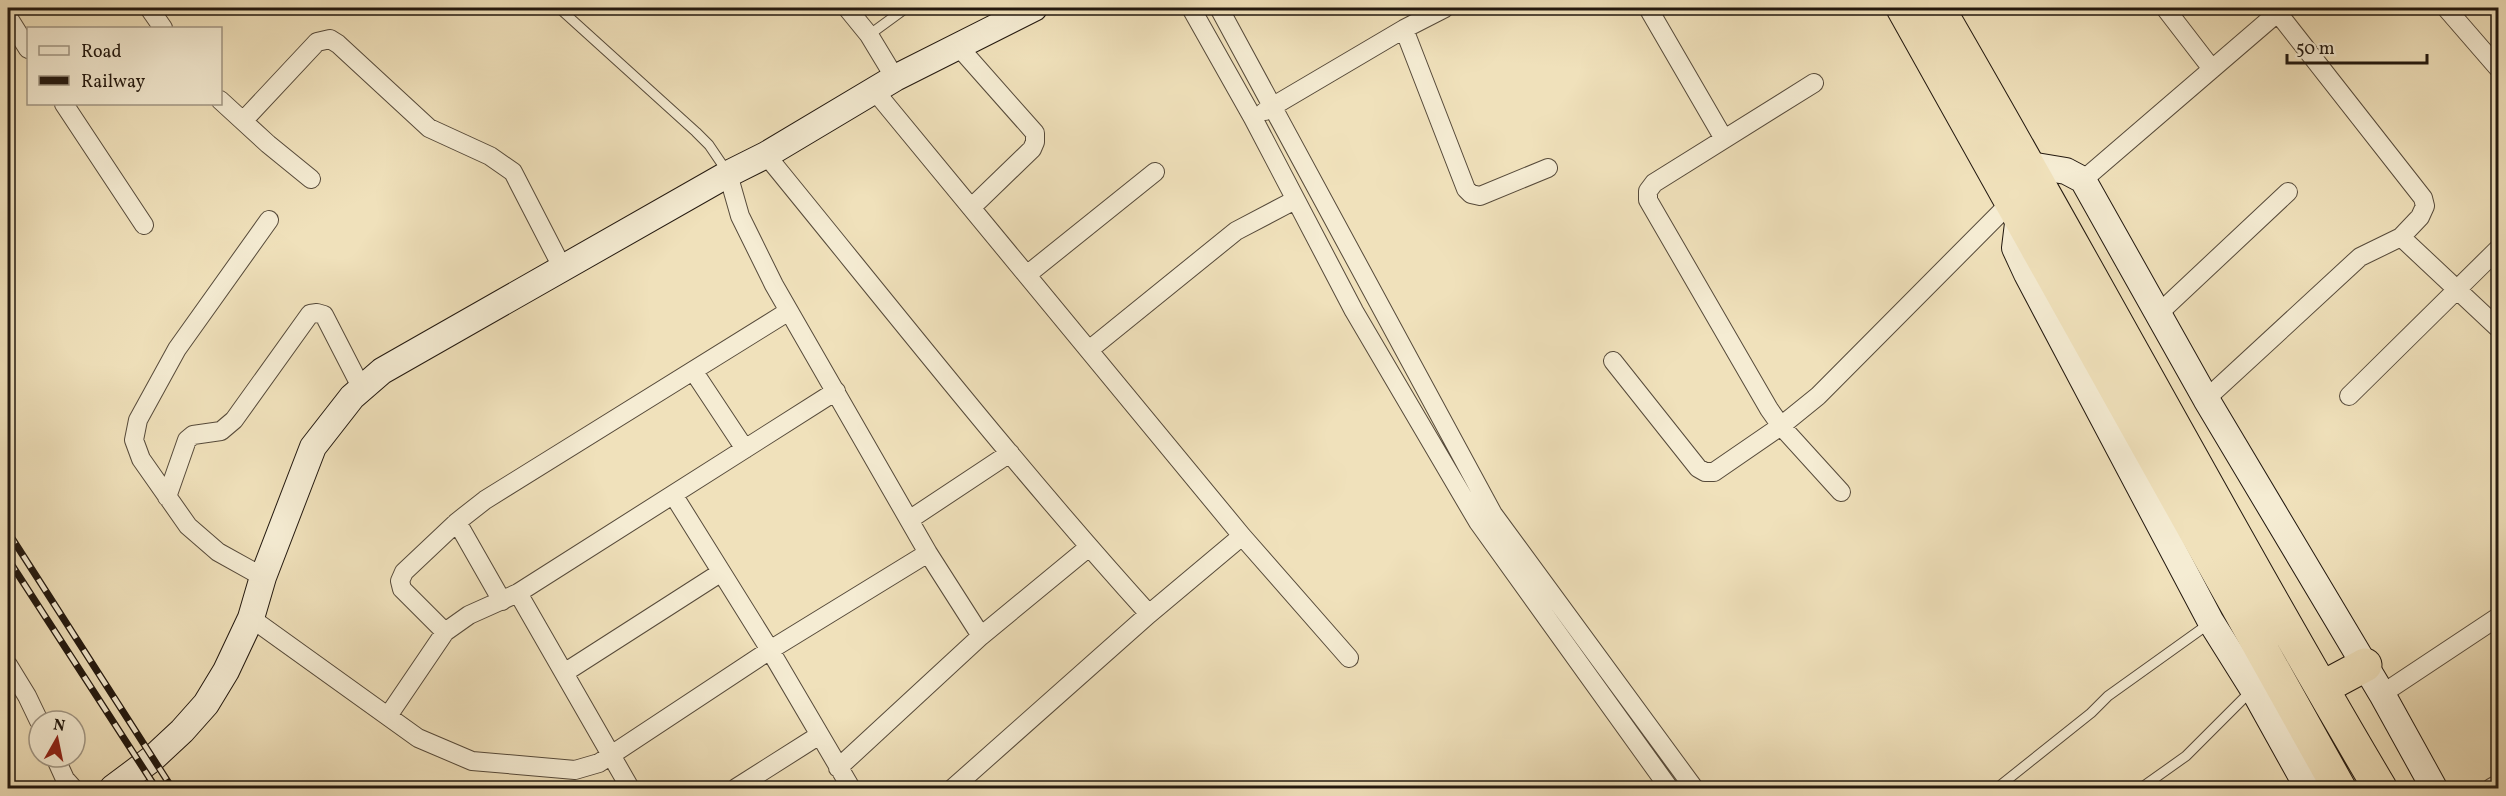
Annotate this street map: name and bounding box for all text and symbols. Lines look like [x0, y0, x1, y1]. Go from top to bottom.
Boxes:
legend [27, 27, 222, 105]
scale bar [2287, 27, 2426, 65]
text: 50 m [2296, 37, 2335, 62]
text: Road [81, 40, 122, 65]
text: Railway [81, 70, 145, 95]
north arrow [27, 709, 87, 769]
text: N [52, 714, 67, 738]

